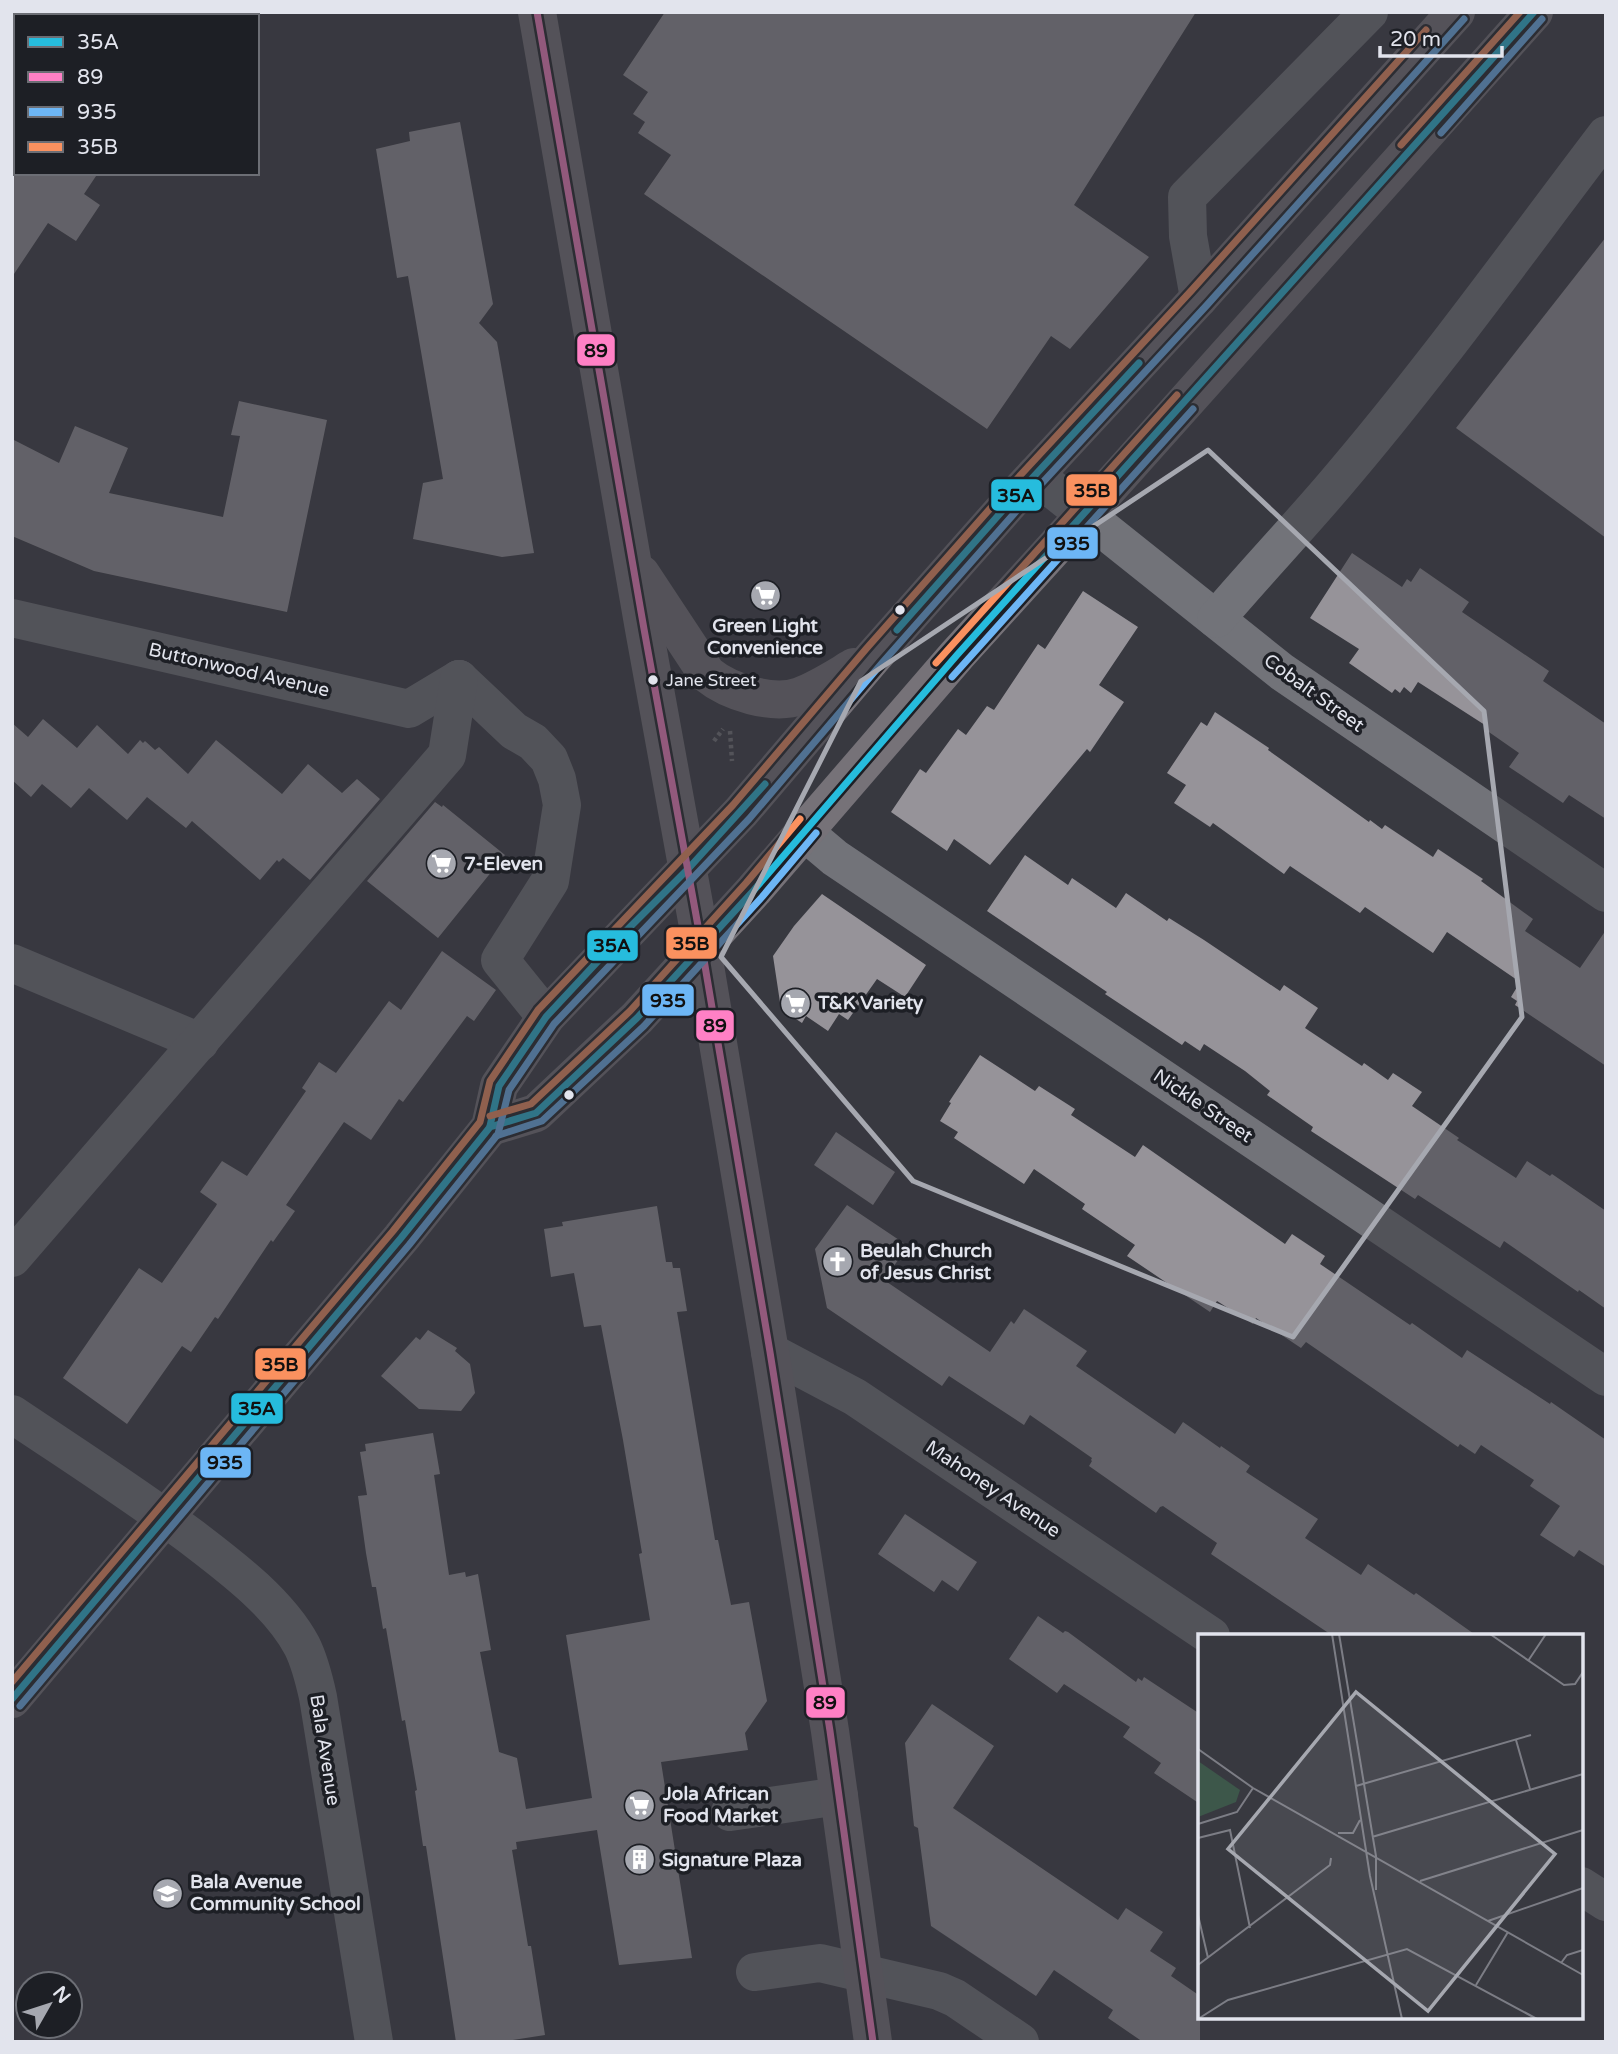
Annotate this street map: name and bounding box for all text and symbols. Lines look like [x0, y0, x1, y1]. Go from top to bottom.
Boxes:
legend [14, 14, 259, 175]
scale bar [1380, 14, 1502, 58]
text: 20 m [1390, 27, 1441, 52]
text: 35A [77, 30, 119, 55]
text: 89 [77, 65, 103, 90]
text: 935 [77, 100, 117, 125]
text: 35B [77, 135, 118, 160]
line badge: 89 [576, 333, 616, 367]
text: 89 [584, 340, 608, 362]
line badge: 35B [1065, 473, 1118, 507]
line badge: 35A [990, 478, 1043, 512]
text: 35B [1073, 480, 1111, 502]
text: 35A [997, 485, 1035, 507]
line badge: 935 [1046, 526, 1099, 560]
text: 935 [1054, 533, 1090, 555]
supermarket icon: Green Light Convenience [748, 578, 782, 612]
unlabelled marker [893, 603, 907, 617]
place label: Green Light Convenience [707, 615, 823, 659]
street label: Buttonwood Avenue [146, 638, 332, 702]
street label: Cobalt Street [1260, 649, 1368, 737]
place label: Jane Street [666, 670, 757, 691]
marker: Jane Street [646, 673, 660, 687]
supermarket icon: 7-Eleven [424, 847, 458, 881]
place label: 7-Eleven [464, 853, 543, 875]
line badge: 35B [665, 926, 718, 960]
line badge: 35A [586, 929, 639, 962]
text: 35B [672, 933, 710, 955]
text: 35A [593, 935, 631, 957]
line badge: 935 [641, 983, 695, 1017]
supermarket icon: T&K Variety [778, 986, 812, 1020]
text: 935 [650, 990, 686, 1012]
place label: T&K Variety [817, 992, 924, 1015]
line badge: 89 [695, 1009, 735, 1042]
text: 89 [703, 1015, 727, 1037]
street label: Nickle Street [1149, 1065, 1257, 1147]
unlabelled marker [562, 1088, 576, 1102]
place label: Beulah Church of Jesus Christ [860, 1240, 992, 1284]
church icon: Beulah Church of Jesus Christ [820, 1245, 854, 1279]
line badge: 35B [254, 1347, 307, 1381]
text: 35B [261, 1354, 299, 1376]
line badge: 35A [230, 1392, 284, 1425]
text: 35A [238, 1398, 276, 1420]
street label: Mahoney Avenue [922, 1436, 1064, 1542]
line badge: 935 [199, 1446, 252, 1479]
text: 935 [207, 1452, 243, 1474]
inset map [1198, 1634, 1583, 2019]
line badge: 89 [805, 1686, 846, 1719]
text: 89 [813, 1692, 837, 1714]
street label: Bala Avenue [305, 1693, 345, 1807]
place label: Jola African Food Market [662, 1783, 779, 1827]
supermarket icon: Jola African Food Market [623, 1788, 657, 1822]
building icon: Signature Plaza [622, 1843, 656, 1877]
place label: Signature Plaza [662, 1849, 802, 1872]
place label: Bala Avenue Community School [190, 1871, 361, 1916]
school or university icon: Bala Avenue Community School [150, 1876, 184, 1910]
north arrow [14, 1970, 84, 2040]
text: N [48, 1982, 75, 2008]

